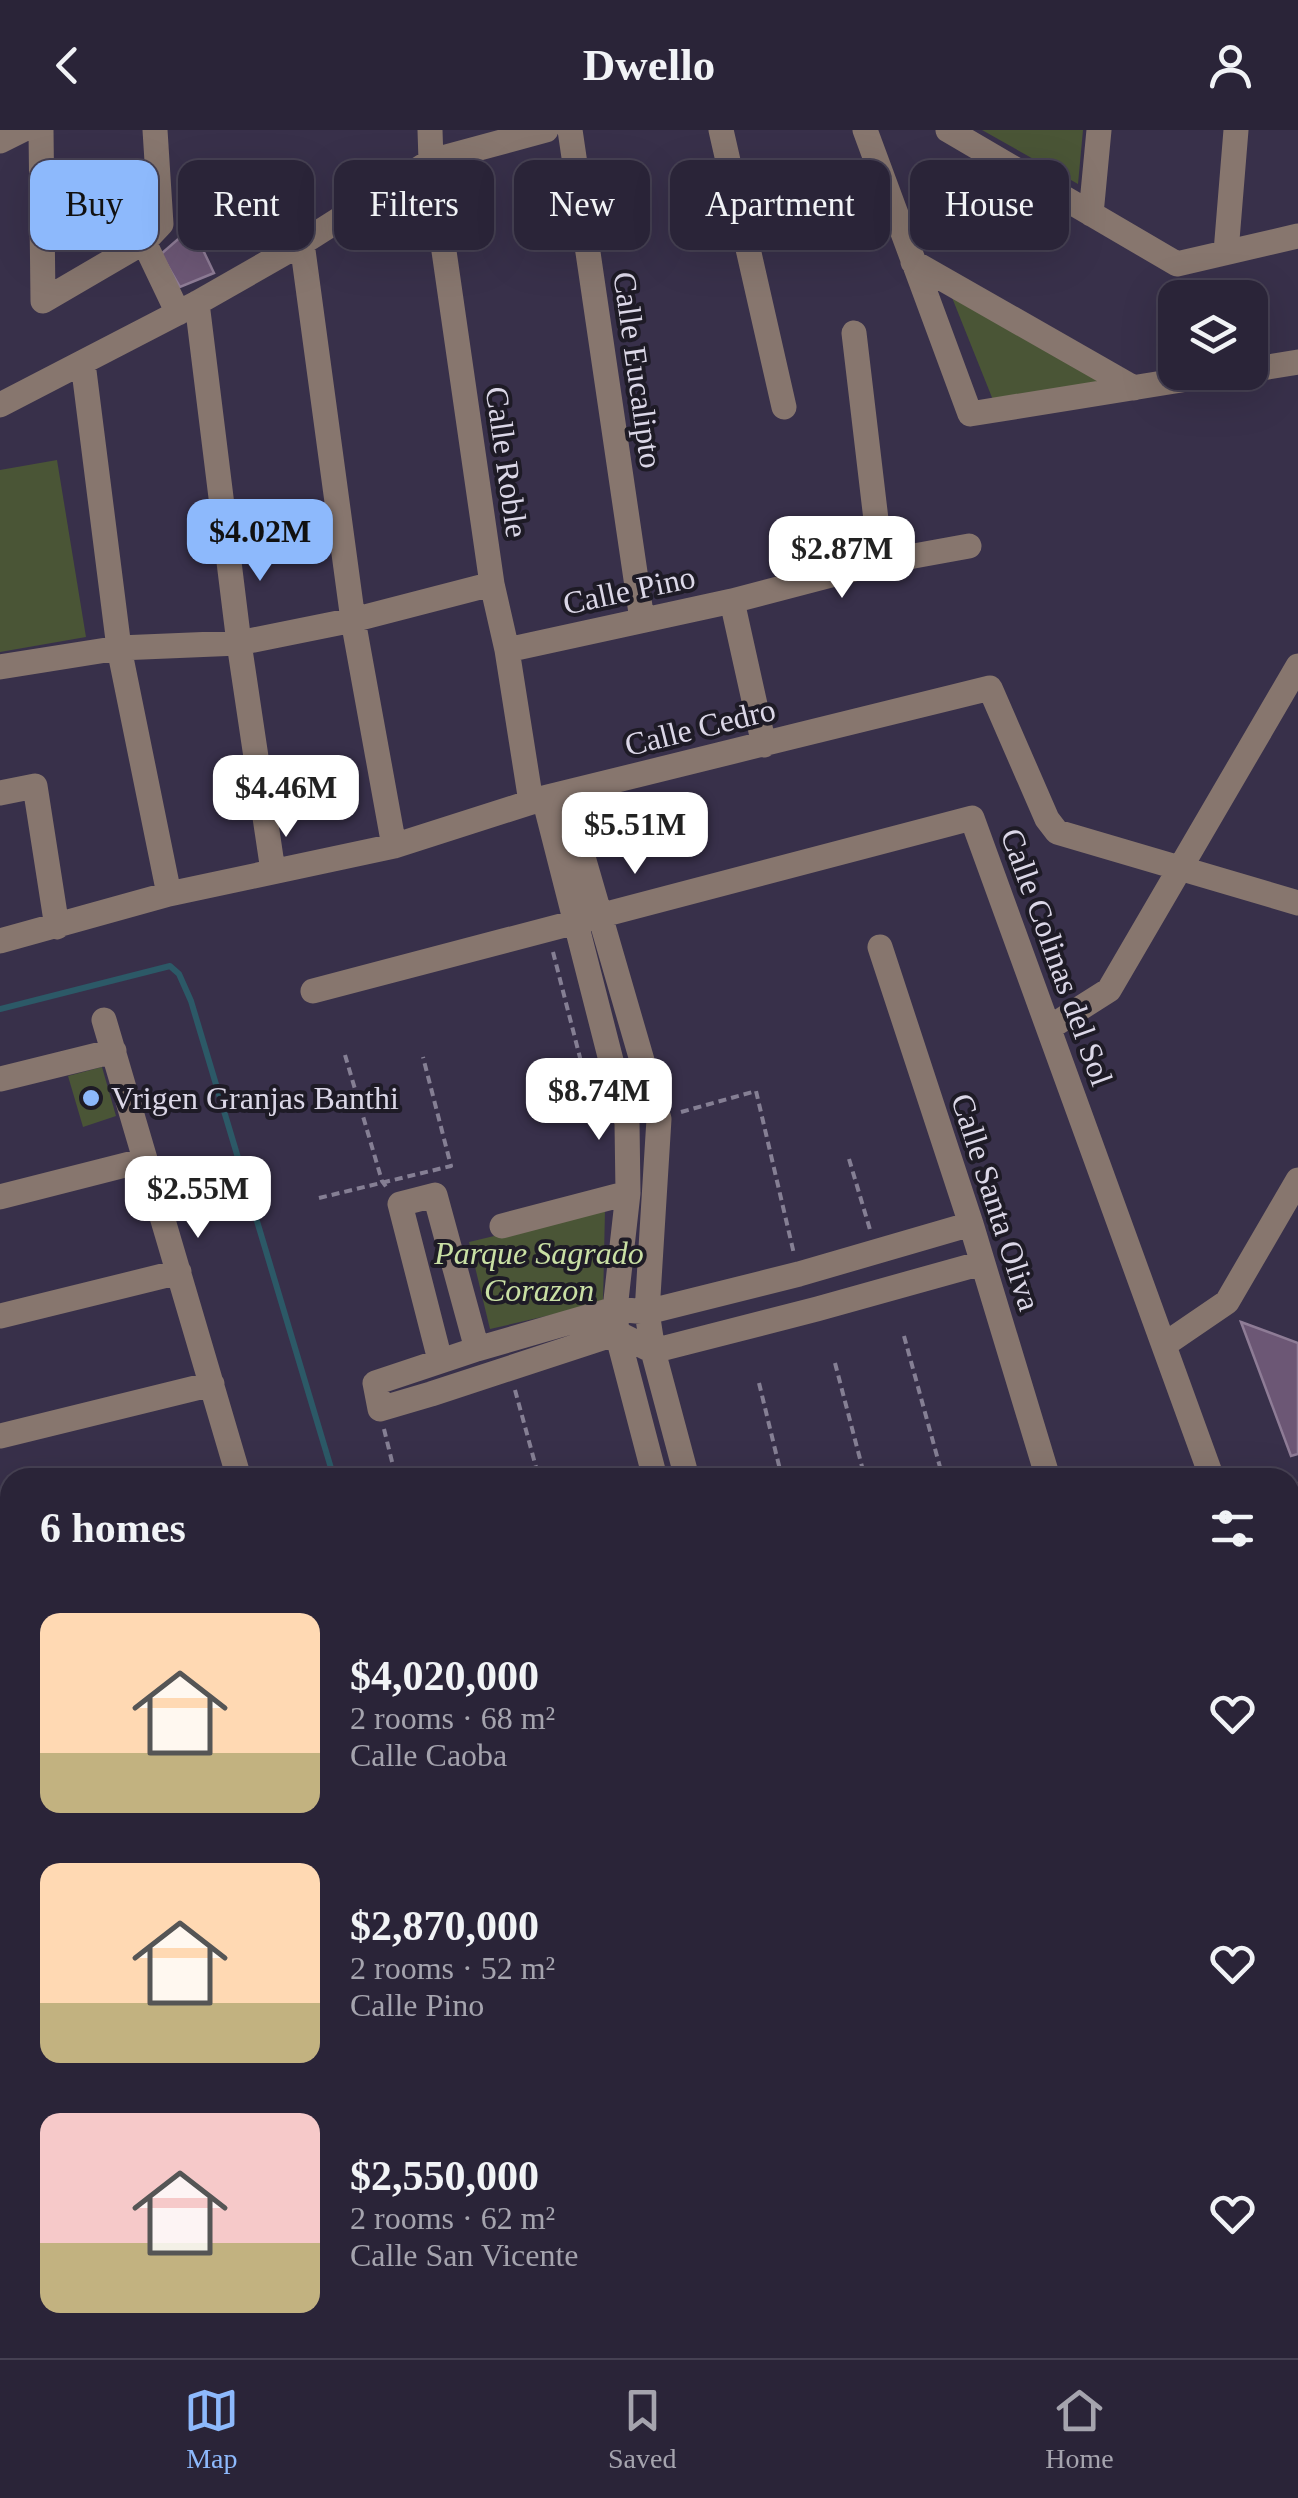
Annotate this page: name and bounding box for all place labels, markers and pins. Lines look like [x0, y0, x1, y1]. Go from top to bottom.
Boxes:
pin: $4.02M [179, 499, 341, 584]
pin: $2.87M [761, 516, 923, 601]
pin: $4.46M [205, 755, 367, 840]
pin: $5.51M [554, 792, 716, 877]
pin: $8.74M [518, 1058, 680, 1143]
place label: Vrigen Granjas Banthi [111, 1080, 399, 1116]
marker: Vrigen Granjas Banthi [80, 1087, 102, 1109]
pin: $2.55M [117, 1156, 279, 1241]

